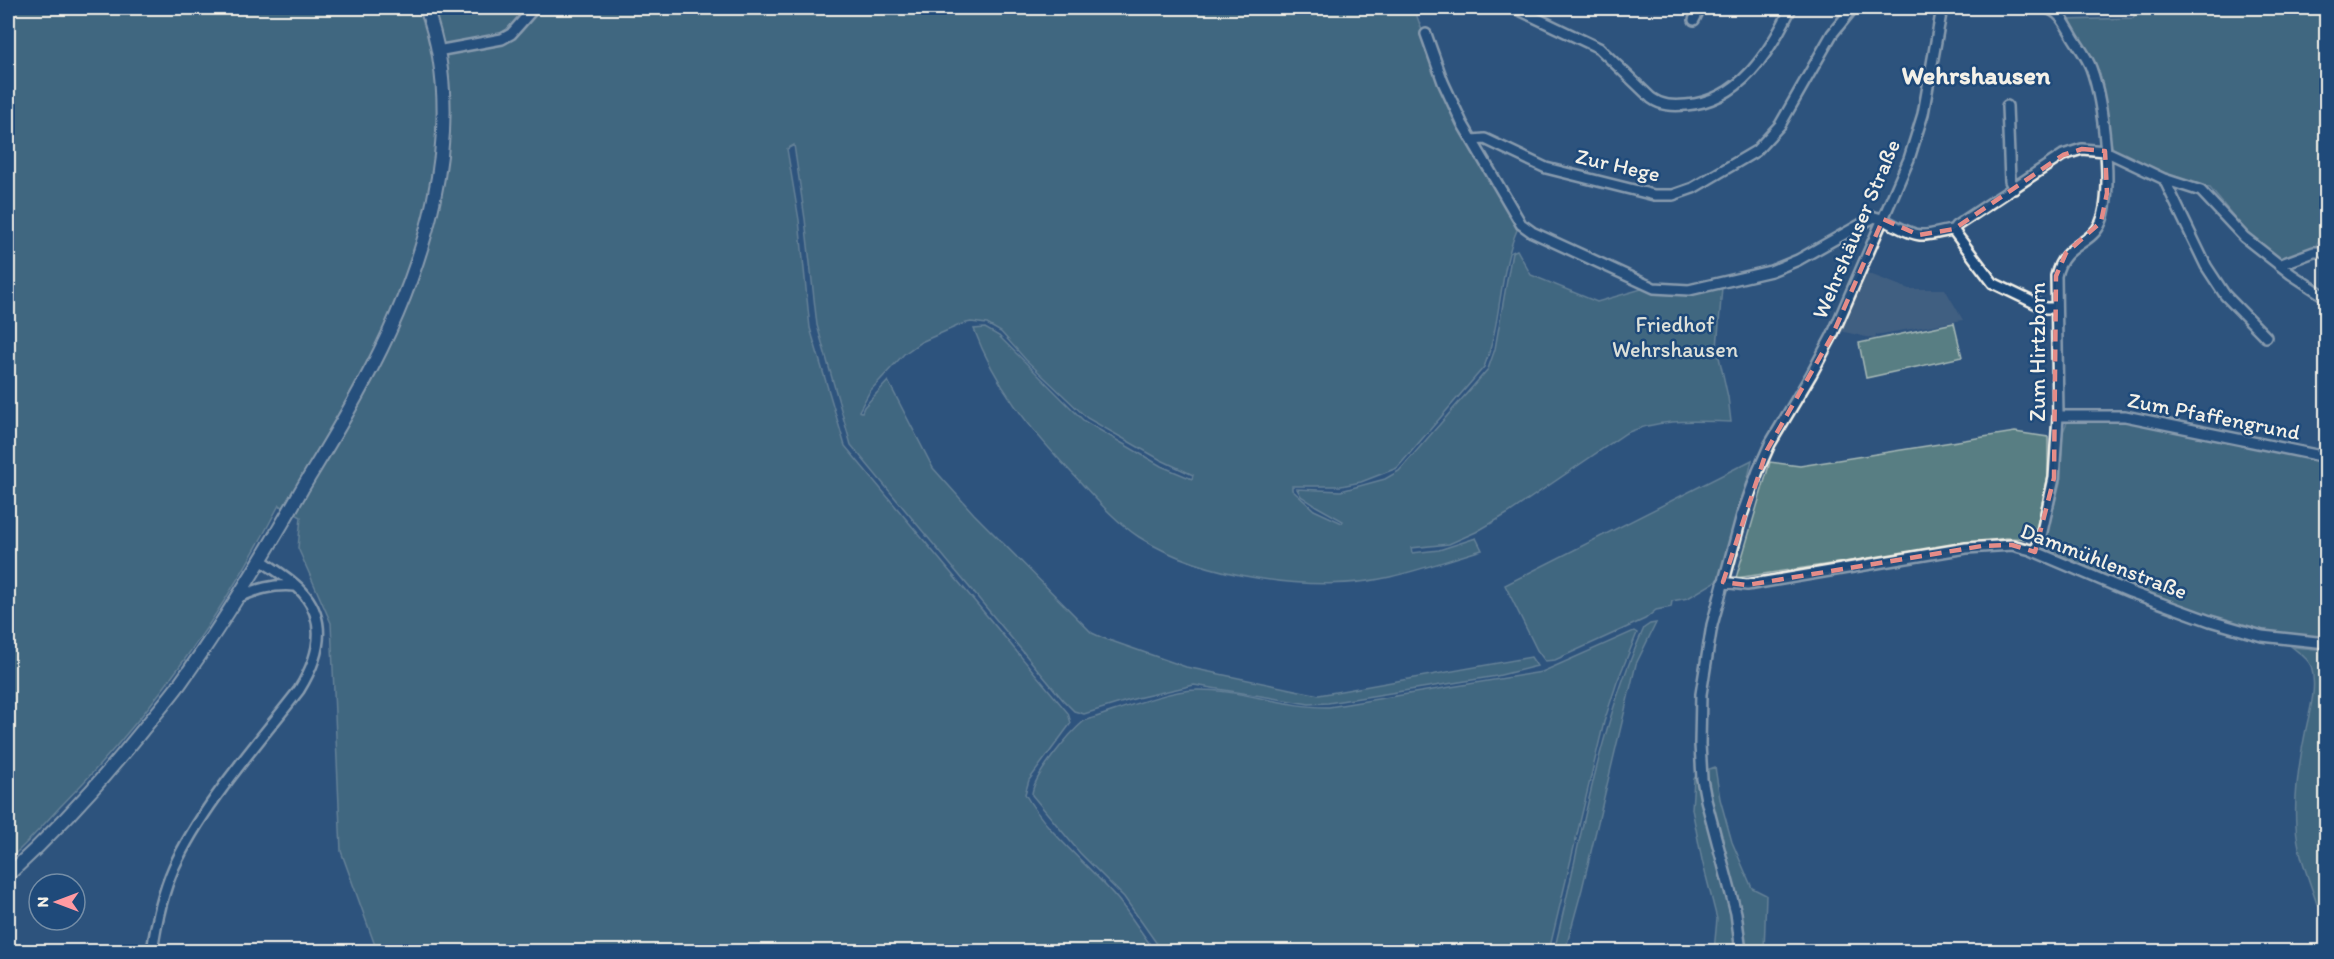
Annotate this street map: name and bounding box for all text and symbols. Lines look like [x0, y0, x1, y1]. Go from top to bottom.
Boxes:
district label: Wehrshausen [1901, 59, 2051, 91]
street label: Wehrshäuser Straße [1806, 135, 1906, 323]
street label: Zur Hege [1573, 142, 1663, 188]
street label: Zum Hirtzborn [2024, 282, 2051, 422]
park label: Friedhof Wehrshausen [1612, 311, 1739, 363]
street label: Zum Pfaffengrund [2125, 386, 2303, 446]
street label: Dammühlenstraße [2017, 517, 2191, 605]
north arrow [27, 872, 87, 932]
text: N [33, 897, 52, 907]

